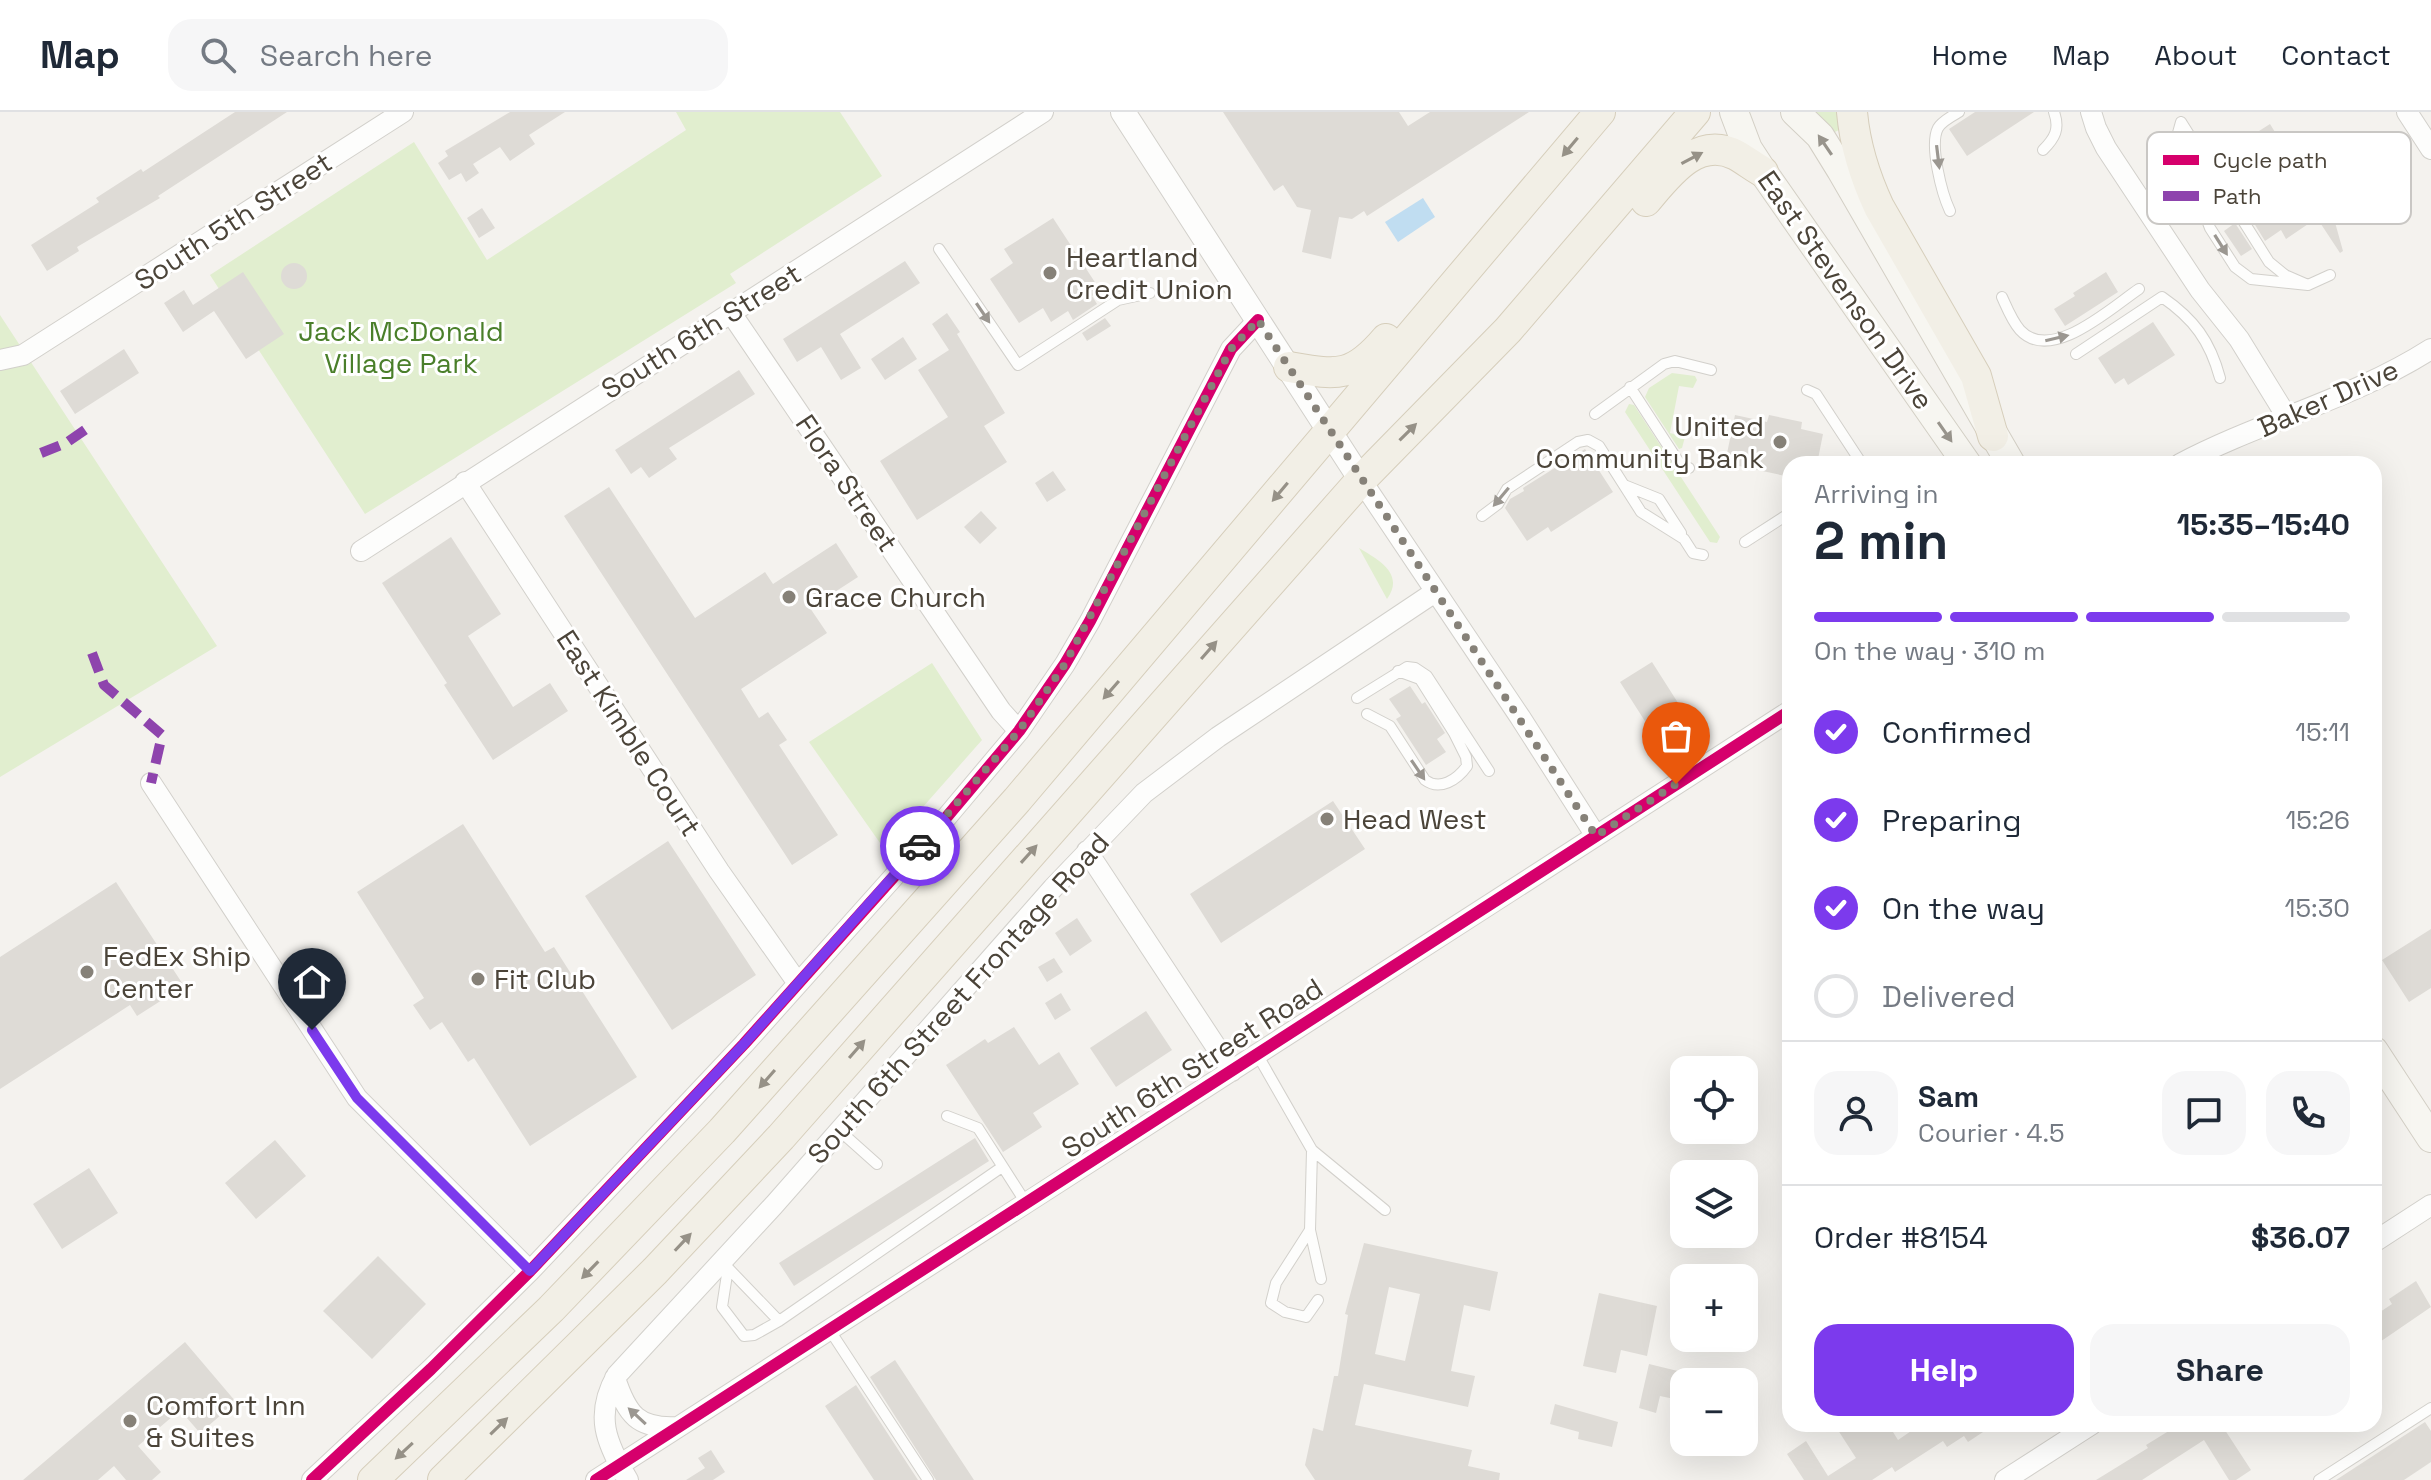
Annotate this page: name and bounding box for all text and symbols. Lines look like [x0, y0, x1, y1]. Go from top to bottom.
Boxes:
search box [168, 19, 728, 91]
text: Map [40, 31, 120, 79]
icon: search [196, 33, 240, 77]
text: Search here [260, 36, 433, 75]
text: Home [1932, 37, 2008, 73]
text: Map [2052, 37, 2110, 73]
text: About [2154, 37, 2237, 73]
text: Contact [2281, 37, 2391, 73]
legend [2147, 132, 2411, 224]
one-way arrow [1818, 135, 1833, 156]
one-way arrow [1562, 137, 1579, 157]
street label: South 5th Street [127, 144, 339, 298]
one-way arrow [1931, 145, 1944, 170]
text: Cycle path [2213, 146, 2328, 174]
one-way arrow [1681, 152, 1703, 166]
street label: East Stevenson Drive [1750, 164, 1942, 416]
text: Path [2213, 182, 2262, 210]
one-way arrow [2214, 235, 2229, 256]
place label: Heartland Credit Union [1066, 239, 1233, 307]
street label: South 6th Street [594, 255, 808, 407]
marker: Heartland Credit Union [1041, 264, 1059, 282]
one-way arrow [975, 303, 990, 324]
park label: Jack McDonald Village Park [298, 313, 504, 381]
one-way arrow [2044, 331, 2069, 344]
street label: Baker Drive [2252, 351, 2404, 445]
street label: Flora Street [788, 407, 906, 559]
place label: United Community Bank [1536, 408, 1764, 476]
one-way arrow [1937, 421, 1952, 442]
one-way arrow [1398, 423, 1417, 442]
marker: United Community Bank [1771, 433, 1789, 451]
text: Arriving in [1814, 477, 1938, 511]
one-way arrow [1272, 482, 1289, 502]
one-way arrow [1493, 487, 1510, 508]
text: 15:35–15:40 [2177, 505, 2350, 544]
text: 2 min [1814, 508, 1948, 574]
place label: Grace Church [805, 579, 986, 615]
marker: Grace Church [780, 588, 798, 606]
street label: East Kimble Court [549, 623, 709, 843]
text: On the way · 310 m [1814, 634, 2045, 668]
one-way arrow [1200, 641, 1217, 661]
one-way arrow [1103, 680, 1121, 700]
pin [1642, 702, 1710, 784]
icon: check [1814, 710, 1858, 754]
text: Confirmed [1882, 713, 2032, 752]
icon: bag [1654, 714, 1698, 758]
text: 15:11 [2295, 715, 2350, 749]
one-way arrow [1411, 759, 1426, 780]
icon: check [1814, 798, 1858, 842]
place label: Head West [1343, 801, 1487, 837]
text: Preparing [1882, 801, 2021, 840]
text: 15:26 [2285, 803, 2350, 837]
courier [880, 806, 960, 886]
marker: Head West [1318, 810, 1336, 828]
icon: car [898, 824, 942, 868]
street label: South 6th Street Frontage Road [799, 825, 1117, 1171]
one-way arrow [1019, 844, 1037, 863]
icon: check [1814, 886, 1858, 930]
text: On the way [1882, 889, 2045, 928]
text: 15:30 [2285, 891, 2350, 925]
place label: FedEx Ship Center [103, 938, 251, 1006]
pin [278, 948, 346, 1030]
icon: home [290, 960, 334, 1004]
place label: Fit Club [494, 961, 596, 997]
marker: FedEx Ship Center [78, 963, 96, 981]
marker: Fit Club [469, 970, 487, 988]
street label: South 6th Street Road [1054, 970, 1330, 1166]
text: Delivered [1882, 977, 2016, 1016]
one-way arrow [848, 1039, 865, 1059]
map controls [1670, 1056, 1758, 1456]
button: locate [1670, 1056, 1758, 1144]
one-way arrow [758, 1070, 776, 1089]
button: person [1814, 1071, 1898, 1155]
button: chat [2162, 1071, 2246, 1155]
button: phone [2266, 1071, 2350, 1155]
text: Sam [1918, 1077, 1979, 1116]
text: Courier · 4.5 [1918, 1116, 2065, 1150]
button: layers [1670, 1160, 1758, 1248]
text: Order #8154 [1814, 1218, 1988, 1257]
text: $36.07 [2251, 1218, 2350, 1257]
one-way arrow [673, 1233, 691, 1252]
one-way arrow [581, 1260, 600, 1279]
button: + [1670, 1264, 1758, 1352]
button: Help [1814, 1324, 2074, 1416]
button: Share [2090, 1324, 2350, 1416]
button: − [1670, 1368, 1758, 1456]
place label: Comfort Inn & Suites [146, 1387, 306, 1455]
one-way arrow [627, 1407, 647, 1425]
marker: Comfort Inn & Suites [121, 1412, 139, 1430]
one-way arrow [489, 1417, 508, 1436]
one-way arrow [394, 1442, 413, 1460]

